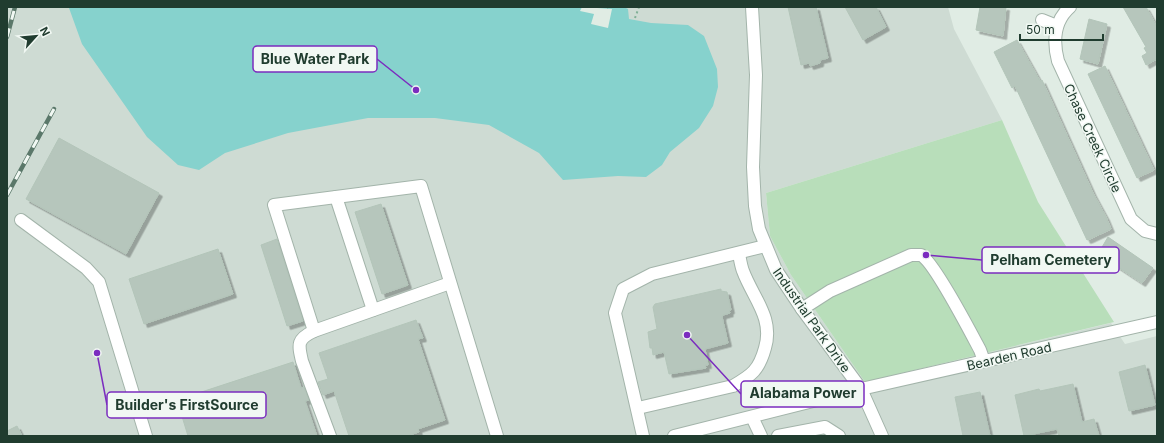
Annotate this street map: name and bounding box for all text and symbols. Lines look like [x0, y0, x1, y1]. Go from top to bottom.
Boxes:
north arrow [16, 16, 56, 56]
scale bar [1020, 16, 1103, 42]
text: 50 m [1026, 22, 1055, 37]
text: N [37, 25, 53, 38]
callout: Blue Water Park [253, 46, 377, 72]
text: Blue Water Park [261, 50, 370, 67]
street label: Chase Creek Circle [1061, 81, 1125, 195]
callout: Pelham Cemetery [982, 247, 1119, 273]
text: Pelham Cemetery [990, 251, 1112, 268]
street label: Industrial Park Drive [770, 265, 854, 375]
street label: Bearden Road [965, 338, 1053, 374]
callout: Alabama Power [741, 381, 864, 407]
text: Alabama Power [750, 384, 857, 401]
callout: Builder's FirstSource [107, 392, 266, 418]
text: Builder's FirstSource [115, 396, 259, 413]

